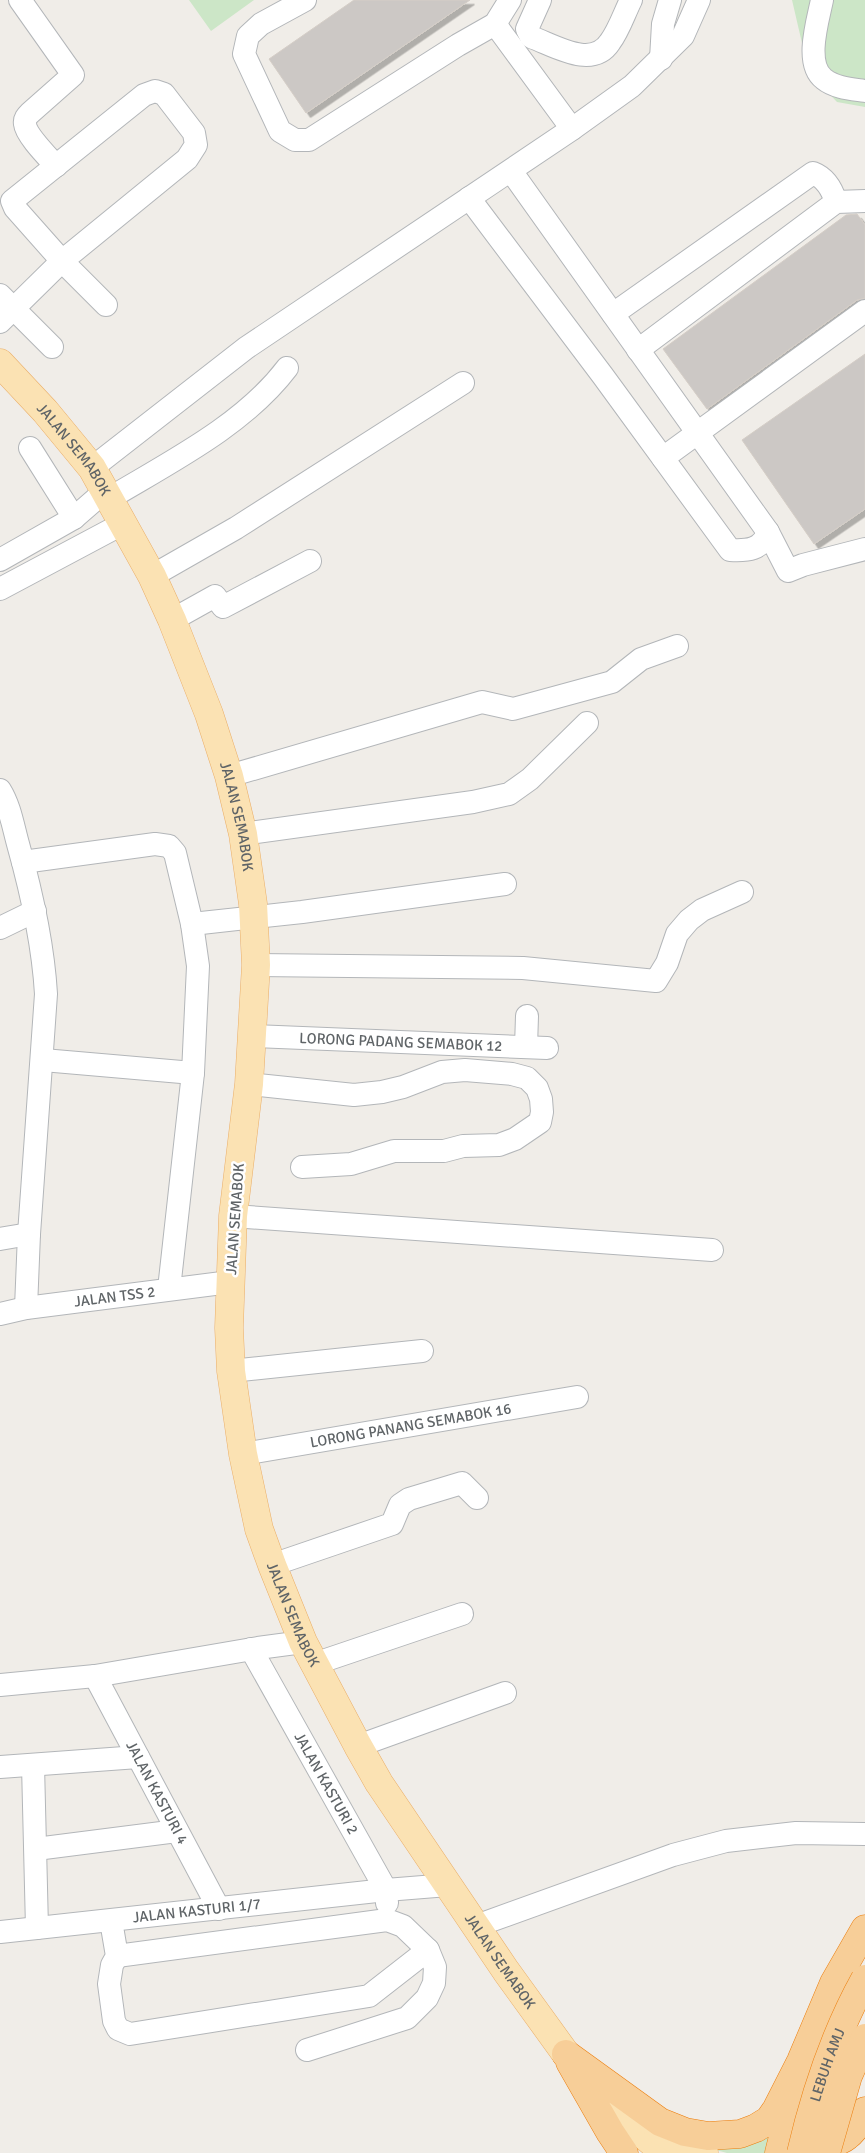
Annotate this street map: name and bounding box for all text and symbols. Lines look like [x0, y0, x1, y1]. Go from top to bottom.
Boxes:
street label: JALAN SEMABOK [33, 399, 115, 499]
street label: JALAN SEMABOK [216, 759, 257, 873]
street label: LORONG PADANG SEMABOK 12 [299, 1029, 503, 1055]
street label: JALAN SEMABOK [222, 1163, 248, 1275]
street label: JALAN TSS 2 [73, 1283, 156, 1311]
street label: LORONG PANANG SEMABOK 16 [309, 1399, 513, 1451]
street label: JALAN SEMABOK [263, 1560, 323, 1670]
street label: JALAN KASTURI 2 [290, 1729, 362, 1838]
street label: JALAN KASTURI 4 [122, 1738, 192, 1847]
street label: JALAN KASTURI 1/7 [132, 1895, 262, 1926]
street label: JALAN SEMABOK [461, 1910, 539, 2012]
street label: LEBUH AMJ [806, 2025, 849, 2104]

